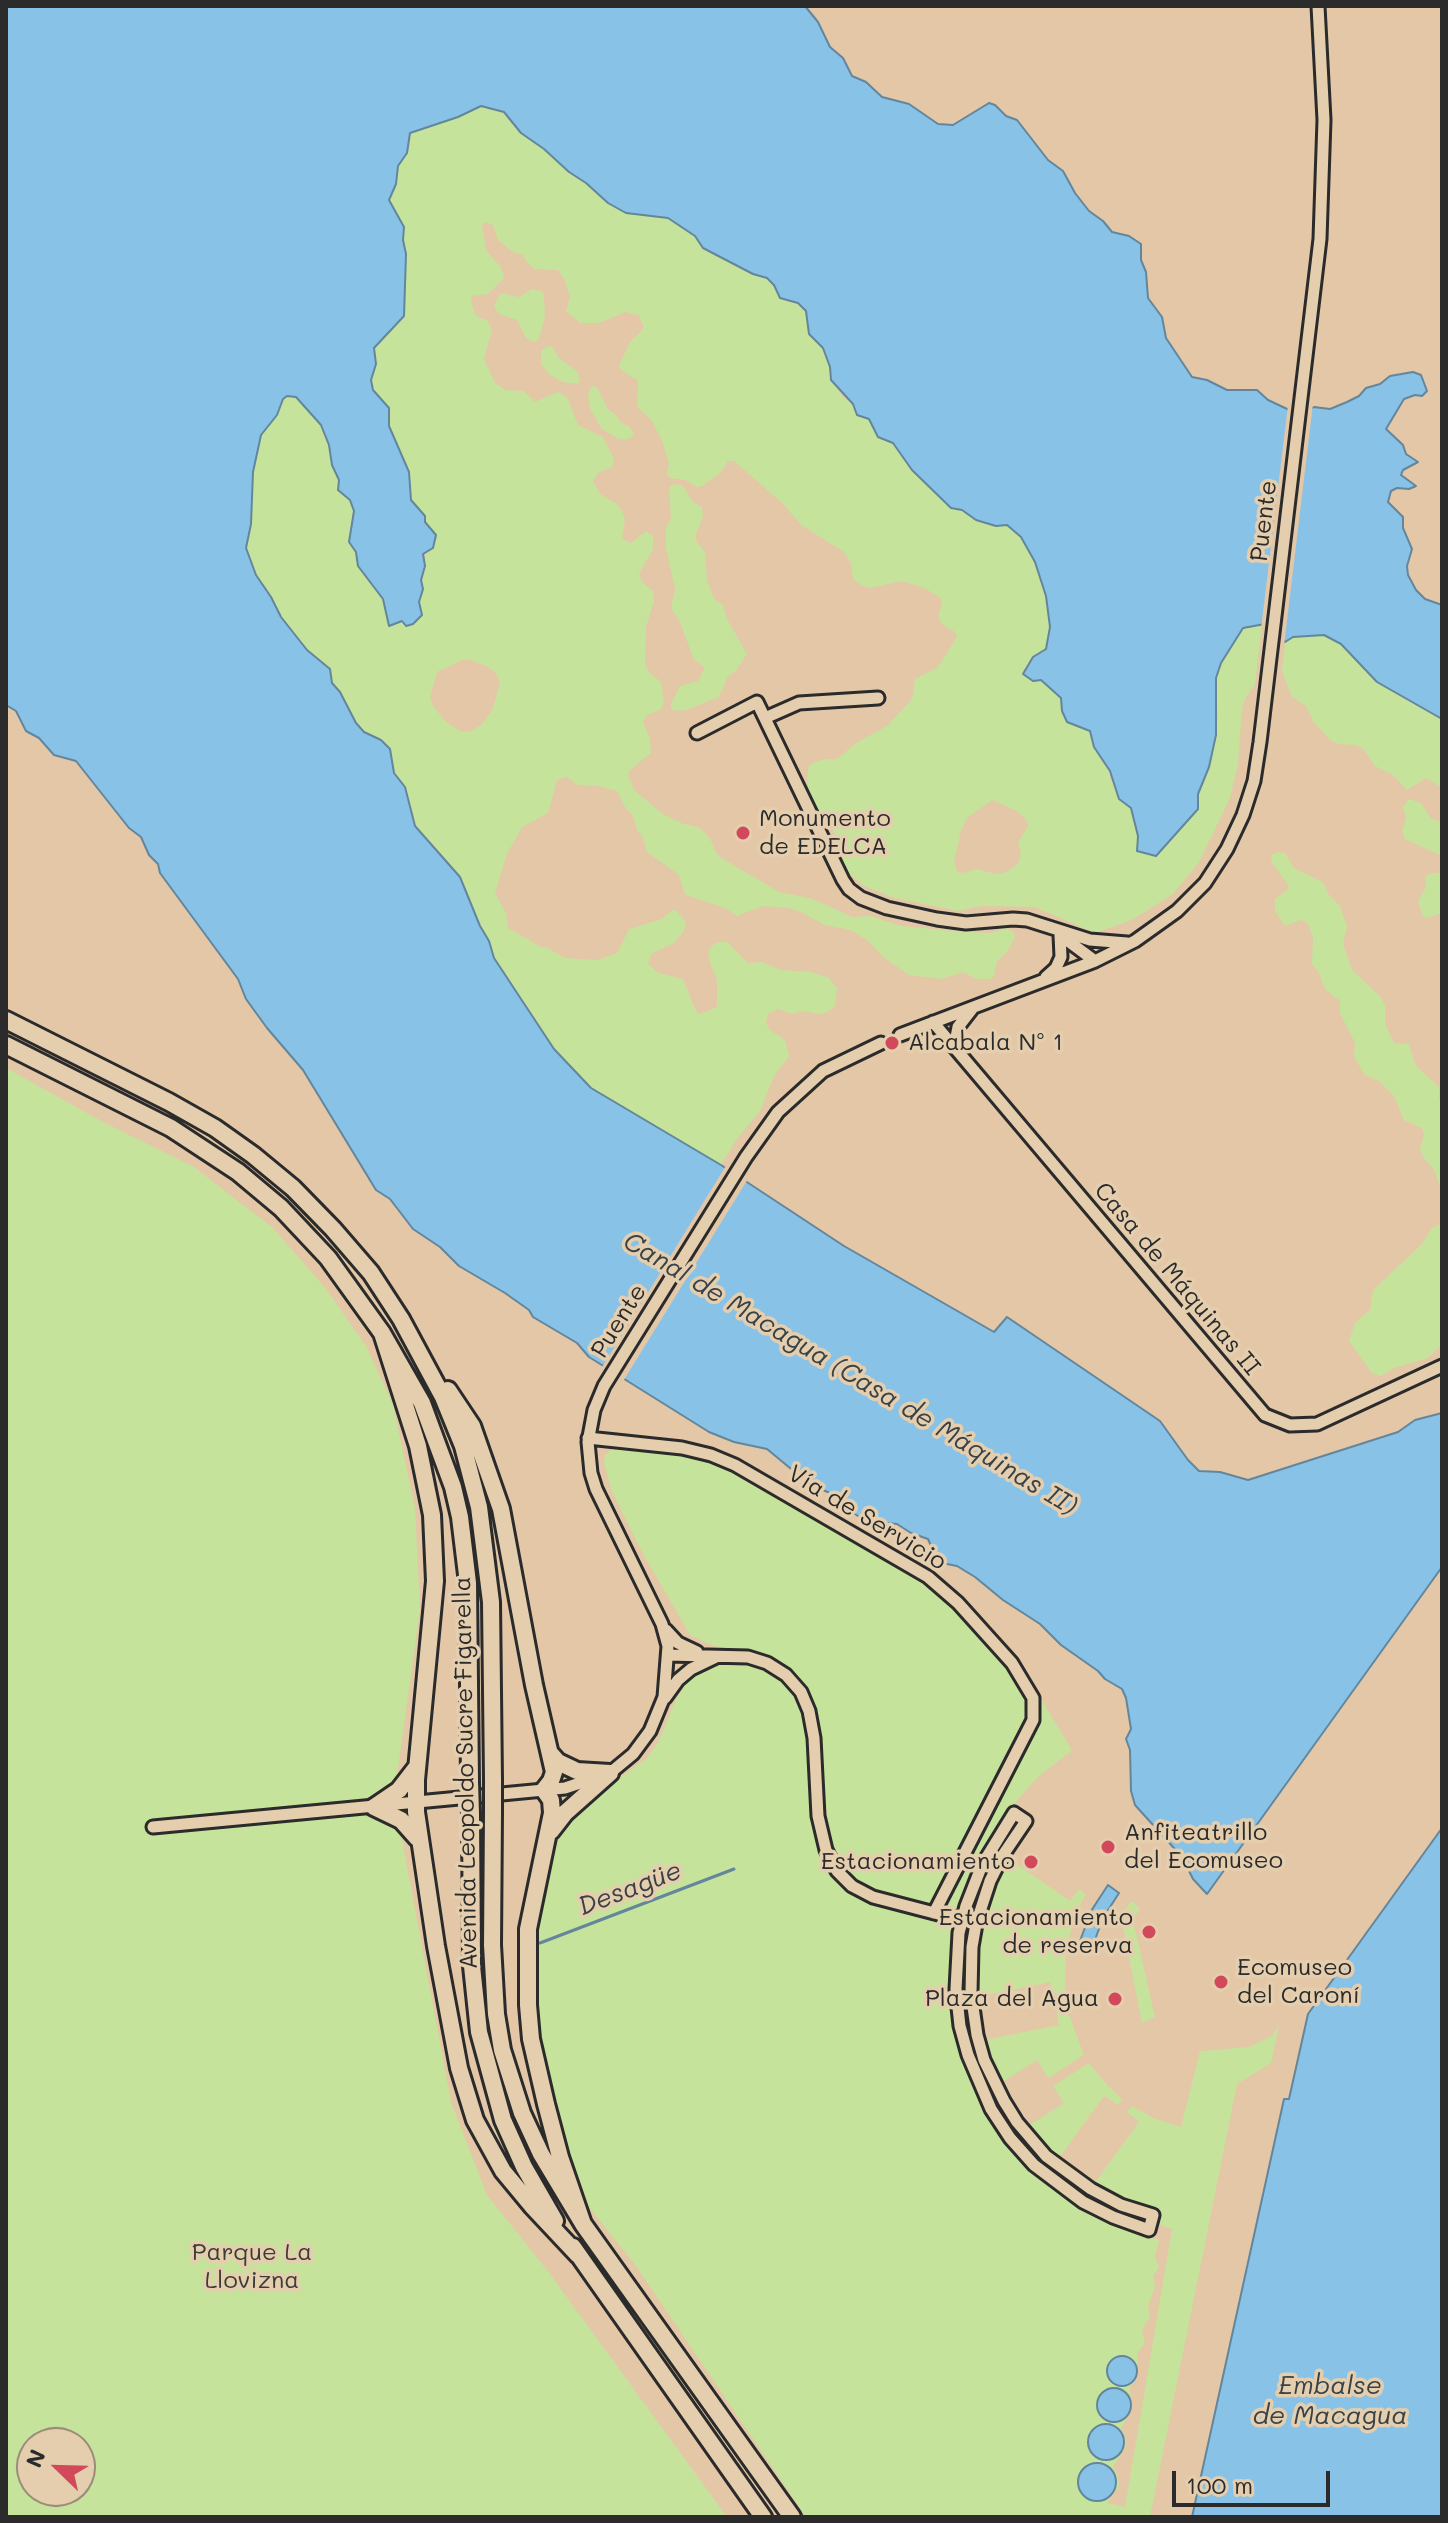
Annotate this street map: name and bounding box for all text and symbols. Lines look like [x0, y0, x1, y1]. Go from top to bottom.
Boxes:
street label: Puente [1245, 479, 1283, 563]
place label: Monumento de EDELCA [759, 805, 891, 861]
marker: Monumento de EDELCA [734, 824, 752, 842]
place label: Alcabala Nº 1 [908, 1029, 1063, 1057]
marker: Alcabala Nº 1 [883, 1034, 901, 1052]
street label: Casa de Máquinas II [1088, 1177, 1266, 1381]
water label: Canal de Macagua (Casa de Máquinas II) [617, 1226, 1083, 1522]
street label: Puente [585, 1279, 653, 1363]
street label: Vía de Servicio [783, 1459, 951, 1577]
street label: Avenida Leopoldo Sucre Figarella [448, 1576, 484, 1970]
place label: Anfiteatrillo del Ecomuseo [1124, 1819, 1283, 1875]
marker: Anfiteatrillo del Ecomuseo [1099, 1838, 1117, 1856]
place label: Estacionamiento [821, 1848, 1015, 1876]
marker: Estacionamiento [1022, 1853, 1040, 1871]
water label: Desagüe [574, 1855, 686, 1923]
place label: Estacionamiento de reserva [939, 1904, 1133, 1960]
marker: Estacionamiento de reserva [1140, 1923, 1158, 1941]
place label: Ecomuseo del Caroní [1237, 1954, 1360, 2010]
marker: Ecomuseo del Caroní [1212, 1973, 1230, 1991]
place label: Plaza del Agua [925, 1985, 1099, 2013]
marker: Plaza del Agua [1106, 1990, 1124, 2008]
park label: Parque La Llovizna [192, 2239, 312, 2295]
water label: Embalse de Macagua [1253, 2370, 1407, 2432]
north arrow [16, 2427, 96, 2507]
text: N [19, 2445, 52, 2472]
scale bar [1176, 2455, 1334, 2505]
text: 100 m [1186, 2469, 1253, 2500]

